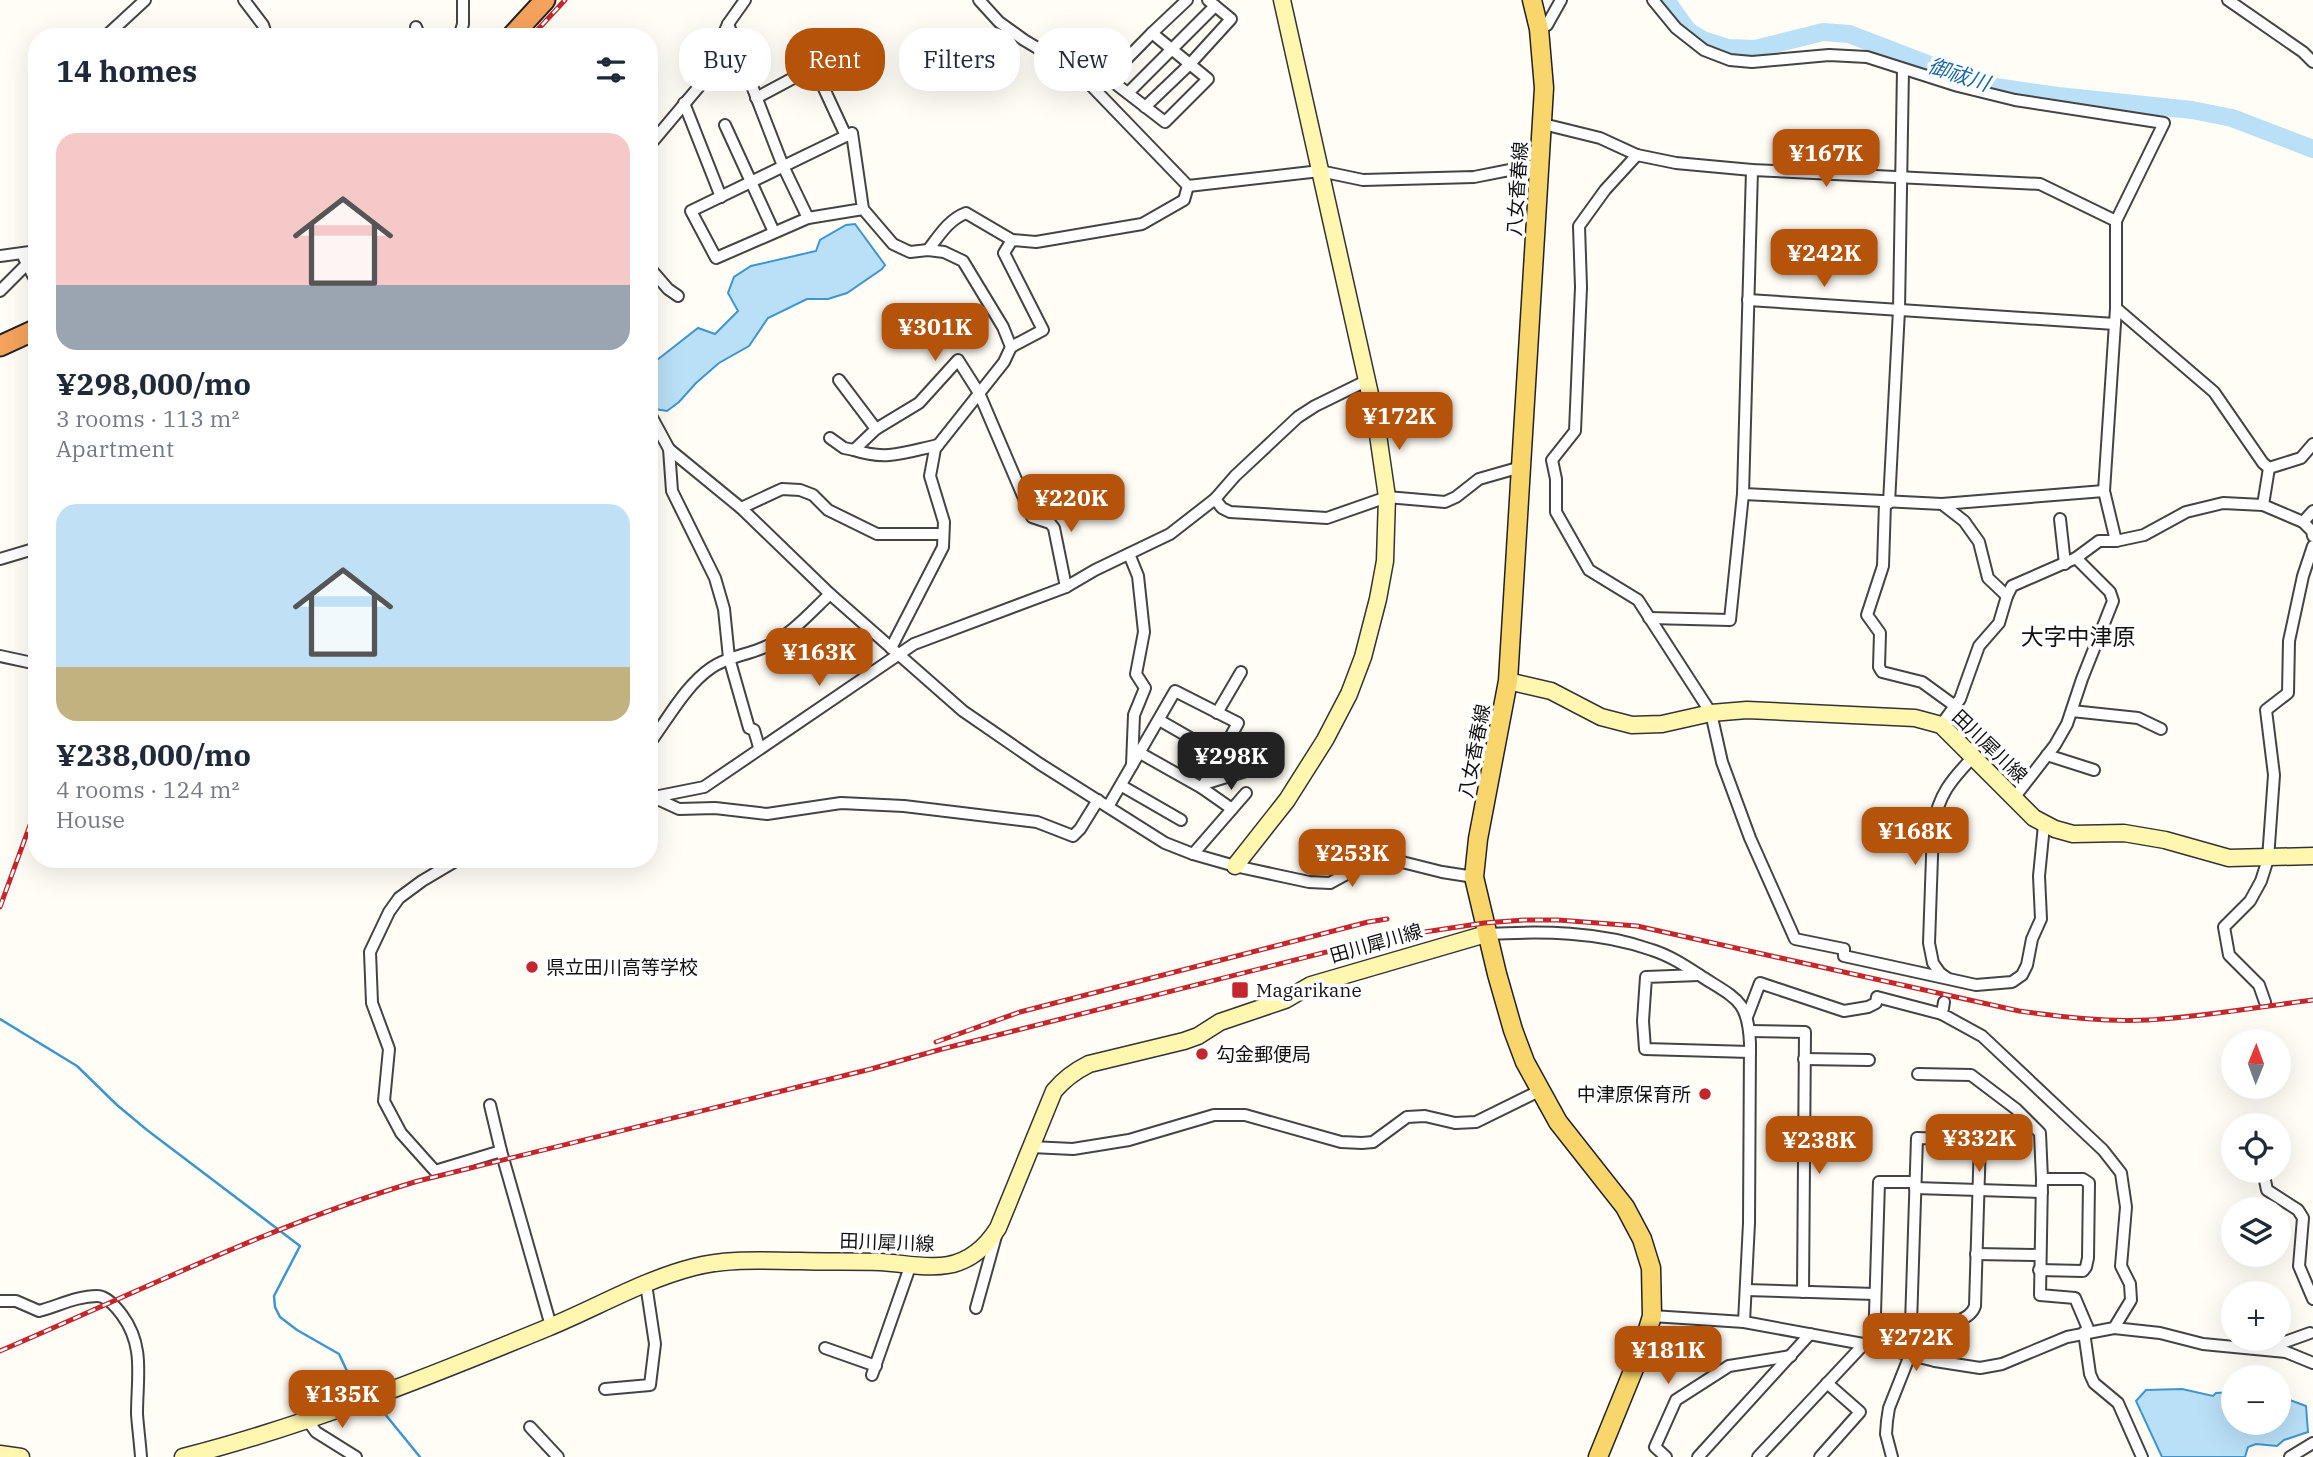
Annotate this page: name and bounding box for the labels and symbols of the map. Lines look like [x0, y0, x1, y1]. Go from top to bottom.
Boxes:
water label: 御祓川 [1925, 51, 1995, 98]
pin: ¥167K [1777, 130, 1875, 189]
street label: 八女香春線 [1502, 141, 1532, 237]
pin: ¥242K [1775, 230, 1873, 289]
pin: ¥301K [886, 304, 984, 363]
pin: ¥172K [1350, 392, 1448, 452]
pin: ¥220K [1022, 475, 1120, 534]
district label: 大字中津原 [2021, 621, 2136, 651]
pin: ¥163K [770, 628, 868, 688]
street label: 八女香春線 [1453, 702, 1495, 800]
street label: 田川犀川線 [1947, 704, 2033, 788]
pin: ¥298K [1182, 732, 1280, 792]
pin: ¥168K [1866, 808, 1964, 867]
pin: ¥253K [1303, 830, 1401, 889]
street label: 田川犀川線 [1327, 918, 1425, 968]
place label: 県立田川高等学校 [546, 955, 698, 979]
marker: 県立田川高等学校 [524, 959, 540, 975]
place label: Magarikane [1256, 978, 1362, 1002]
marker: Magarikane [1230, 980, 1250, 1000]
north arrow [2221, 1029, 2291, 1099]
place label: 勾金郵便局 [1216, 1042, 1311, 1066]
marker: 勾金郵便局 [1194, 1046, 1210, 1062]
place label: 中津原保育所 [1577, 1082, 1691, 1106]
marker: 中津原保育所 [1697, 1086, 1713, 1102]
pin: ¥332K [1930, 1114, 2028, 1174]
pin: ¥238K [1770, 1116, 1868, 1176]
street label: 田川犀川線 [839, 1228, 935, 1256]
pin: ¥272K [1867, 1314, 1965, 1373]
pin: ¥181K [1619, 1326, 1717, 1386]
pin: ¥135K [293, 1370, 391, 1430]

